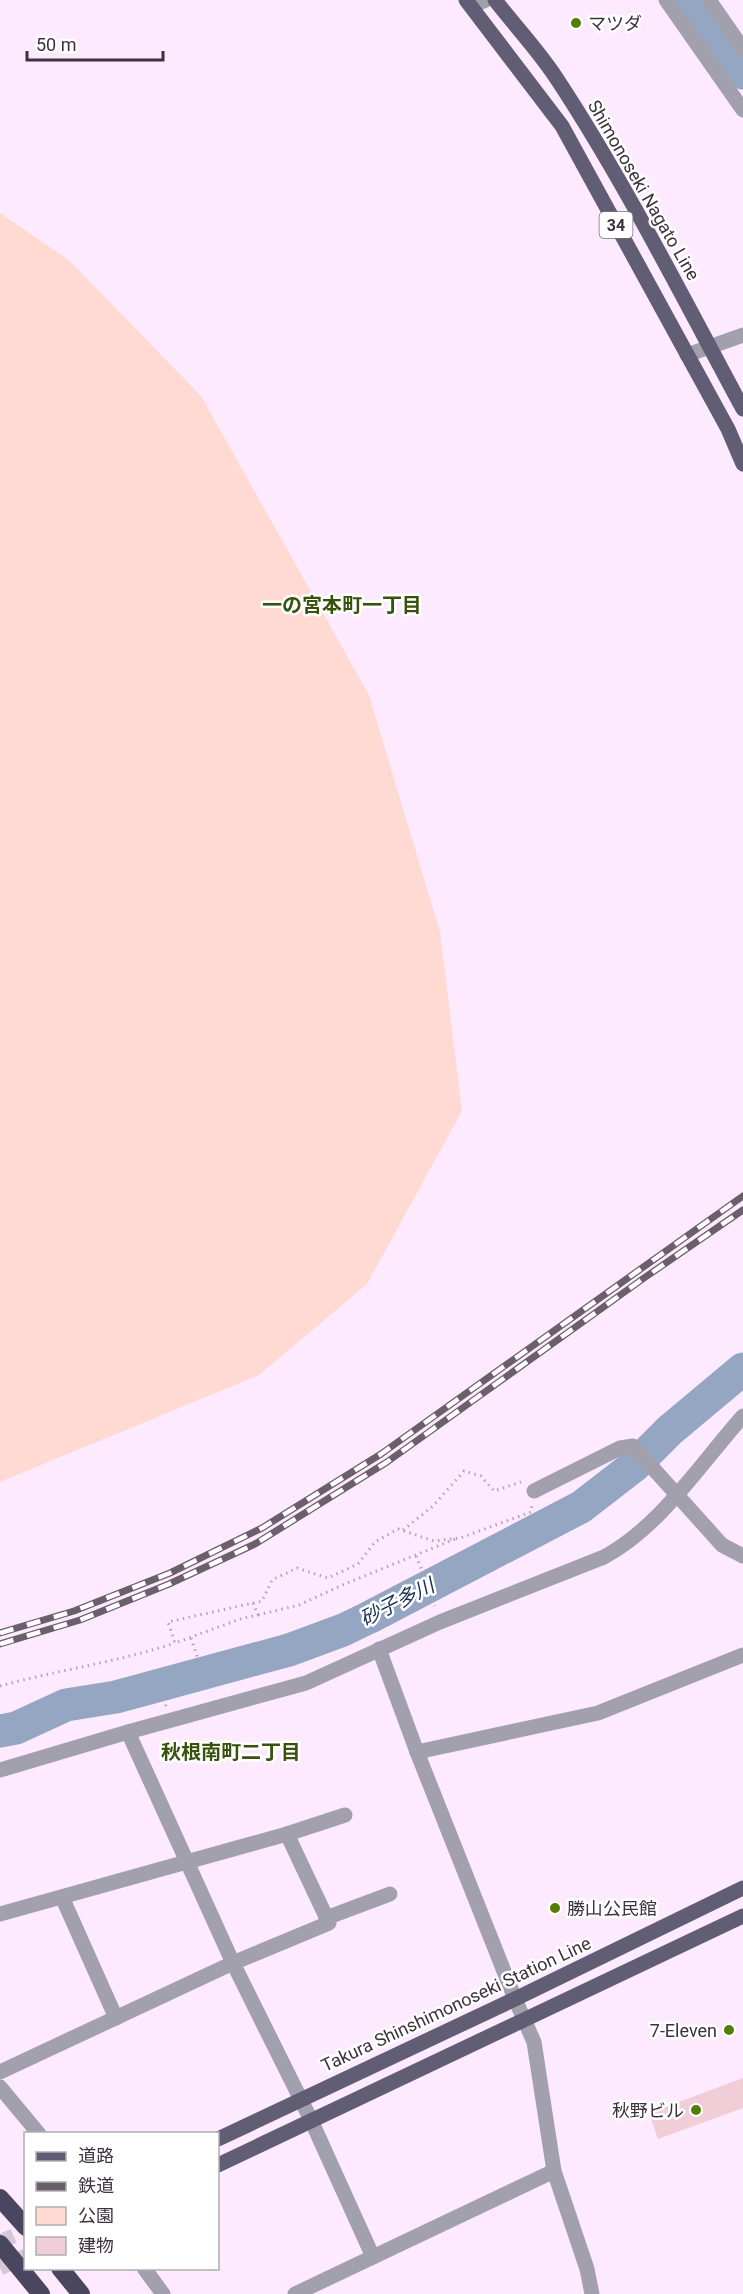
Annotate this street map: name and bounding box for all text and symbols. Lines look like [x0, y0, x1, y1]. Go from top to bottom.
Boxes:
place label: マツダ [588, 13, 642, 34]
marker: マツダ [569, 16, 583, 30]
scale bar [27, 24, 164, 62]
text: 50 m [36, 34, 76, 55]
street label: Shimonoseki Nagato Line [584, 96, 704, 284]
road number: 34 [600, 212, 632, 238]
district label: 一の宮本町一丁目 [262, 593, 422, 617]
water label: 砂子多川 [356, 1572, 440, 1631]
district label: 秋根南町二丁目 [161, 1740, 301, 1764]
place label: 勝山公民館 [567, 1898, 657, 1919]
marker: 勝山公民館 [548, 1901, 562, 1915]
street label: Takura Shinshimonoseki Station Line [318, 1932, 594, 2076]
place label: 7-Eleven [650, 2020, 717, 2041]
marker: 7-Eleven [722, 2023, 736, 2037]
place label: 秋野ビル [612, 2100, 684, 2121]
marker: 秋野ビル [689, 2103, 703, 2117]
legend [24, 2132, 219, 2270]
text: 道路 [78, 2145, 114, 2166]
text: 鉄道 [78, 2175, 114, 2196]
text: 公園 [78, 2205, 114, 2226]
text: 建物 [78, 2235, 114, 2256]

